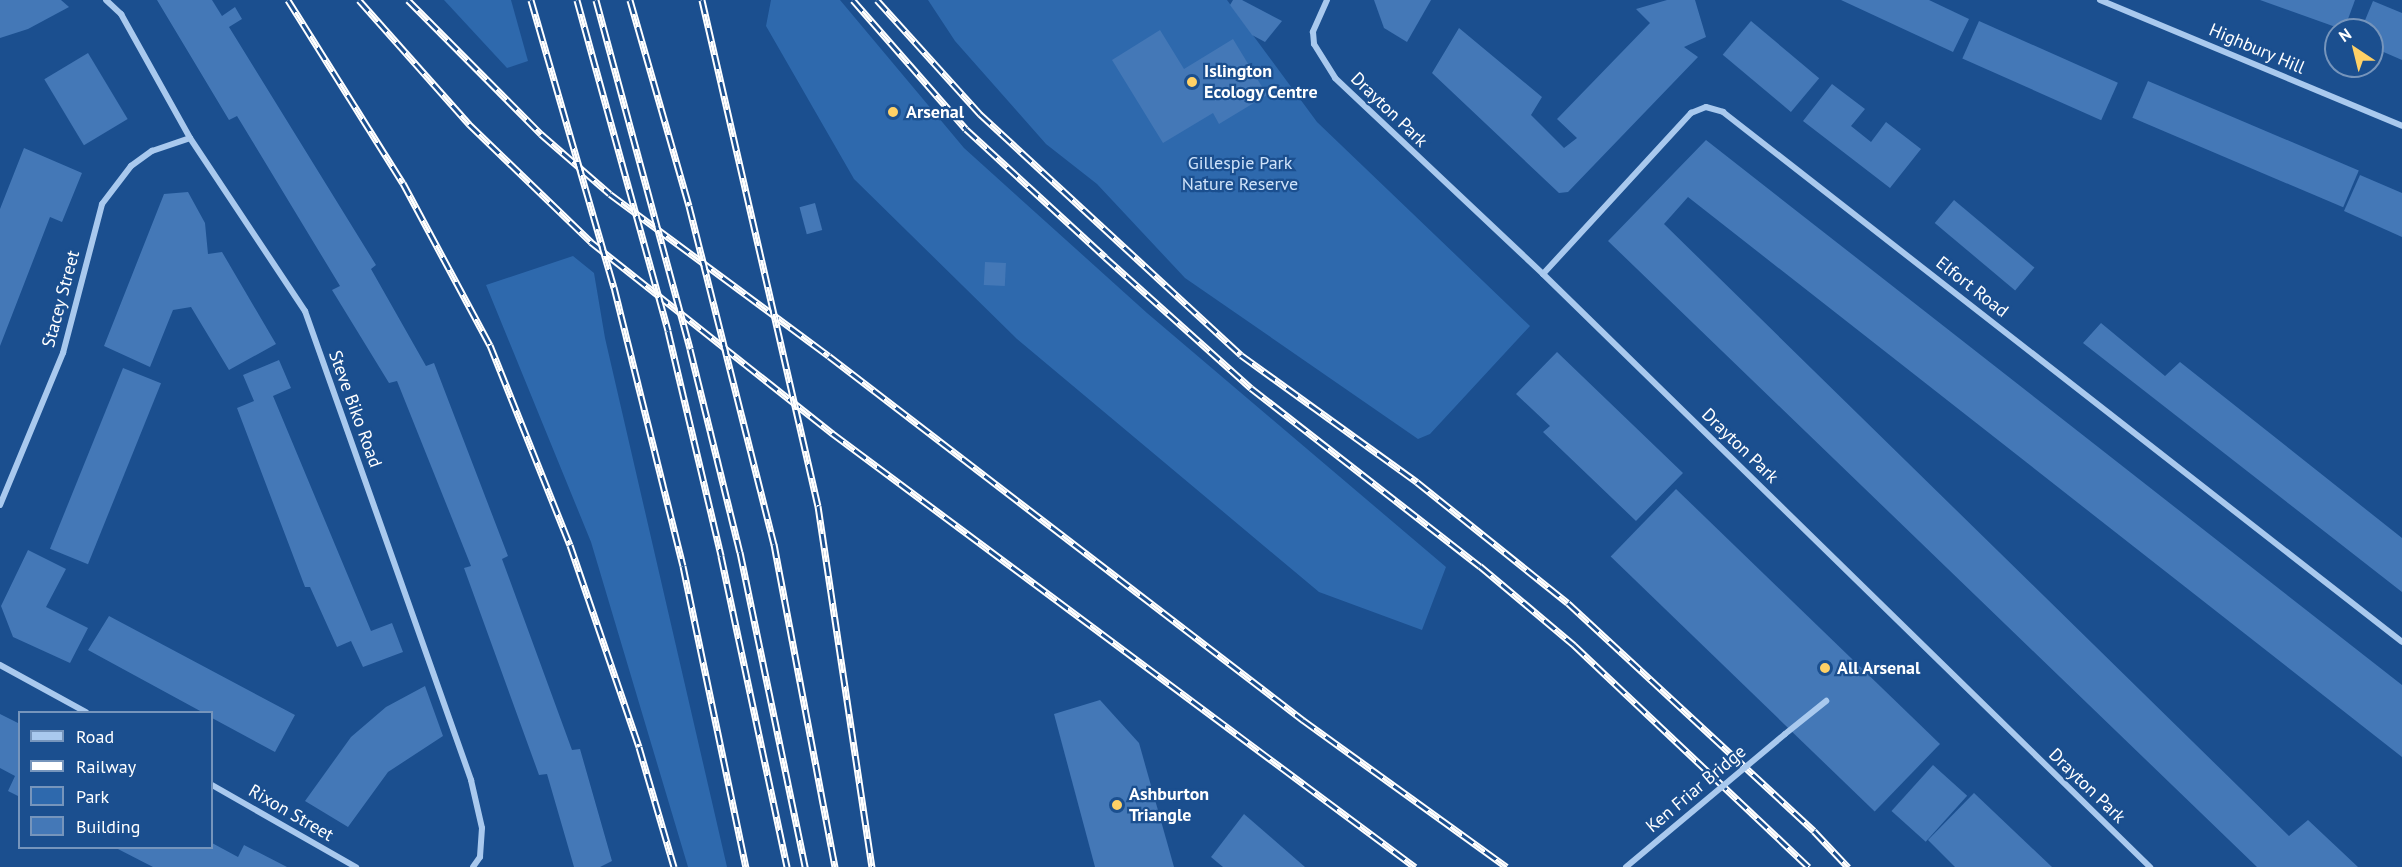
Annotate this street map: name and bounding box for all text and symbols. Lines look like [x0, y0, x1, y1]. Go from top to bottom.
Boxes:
north arrow [2324, 18, 2384, 78]
street label: Highbury Hill [2206, 19, 2308, 79]
text: N [2335, 24, 2355, 46]
place label: Islington Ecology Centre [1204, 61, 1318, 104]
street label: Drayton Park [1346, 68, 1432, 152]
marker: Islington Ecology Centre [1185, 75, 1199, 89]
place label: Arsenal [906, 101, 964, 123]
marker: Arsenal [884, 103, 902, 121]
park label: Gillespie Park Nature Reserve [1182, 153, 1298, 195]
street label: Stacey Street [38, 248, 84, 350]
street label: Elfort Road [1932, 252, 2012, 322]
street label: Steve Biko Road [324, 348, 386, 470]
street label: Drayton Park [1697, 404, 1783, 488]
place label: All Arsenal [1837, 657, 1921, 679]
marker: All Arsenal [1818, 661, 1832, 675]
legend [18, 711, 213, 849]
text: Road [76, 725, 114, 748]
street label: Ken Friar Bridge [1642, 741, 1750, 837]
street label: Drayton Park [2044, 744, 2130, 828]
text: Railway [76, 755, 136, 778]
street label: Rixon Street [245, 780, 337, 846]
place label: Ashburton Triangle [1129, 784, 1209, 826]
text: Park [76, 785, 109, 808]
marker: Ashburton Triangle [1110, 798, 1124, 812]
text: Building [76, 815, 140, 838]

